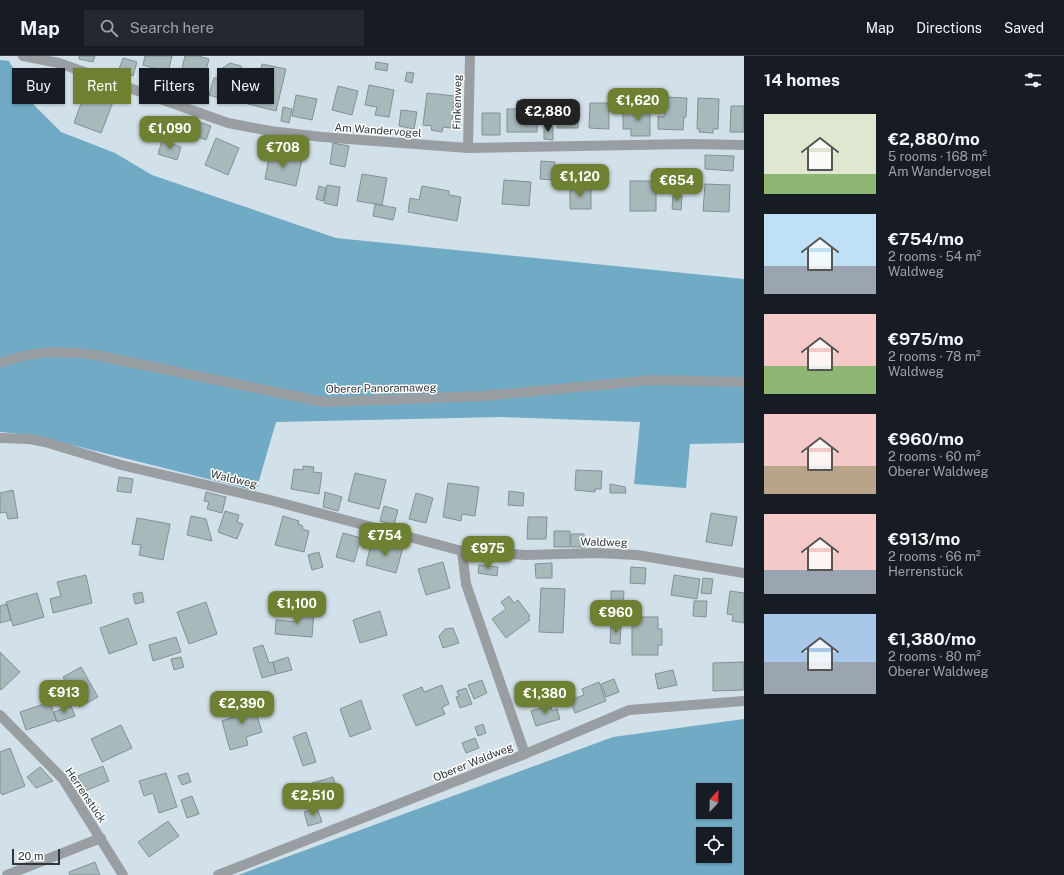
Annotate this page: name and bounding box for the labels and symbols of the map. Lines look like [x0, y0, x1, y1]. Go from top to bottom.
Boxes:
street label: Finkenweg [451, 74, 463, 130]
pin: €1,620 [605, 88, 671, 122]
pin: €2,880 [515, 99, 581, 133]
pin: €1,090 [137, 116, 203, 150]
street label: Am Wandervogel [334, 121, 422, 139]
pin: €708 [259, 135, 307, 169]
pin: €1,120 [547, 164, 613, 198]
pin: €654 [653, 168, 701, 202]
street label: Oberer Panoramaweg [325, 381, 437, 395]
street label: Waldweg [210, 468, 258, 490]
pin: €754 [361, 523, 409, 557]
pin: €975 [464, 536, 512, 570]
street label: Waldweg [580, 536, 628, 548]
pin: €1,100 [264, 591, 330, 625]
pin: €960 [592, 600, 640, 634]
pin: €913 [40, 680, 88, 714]
pin: €1,380 [512, 681, 578, 715]
pin: €2,390 [209, 691, 275, 725]
street label: Oberer Waldweg [431, 740, 515, 784]
street label: Herrenstück [63, 765, 109, 825]
pin: €2,510 [280, 783, 346, 817]
north arrow [696, 783, 732, 819]
scale bar [12, 847, 60, 866]

